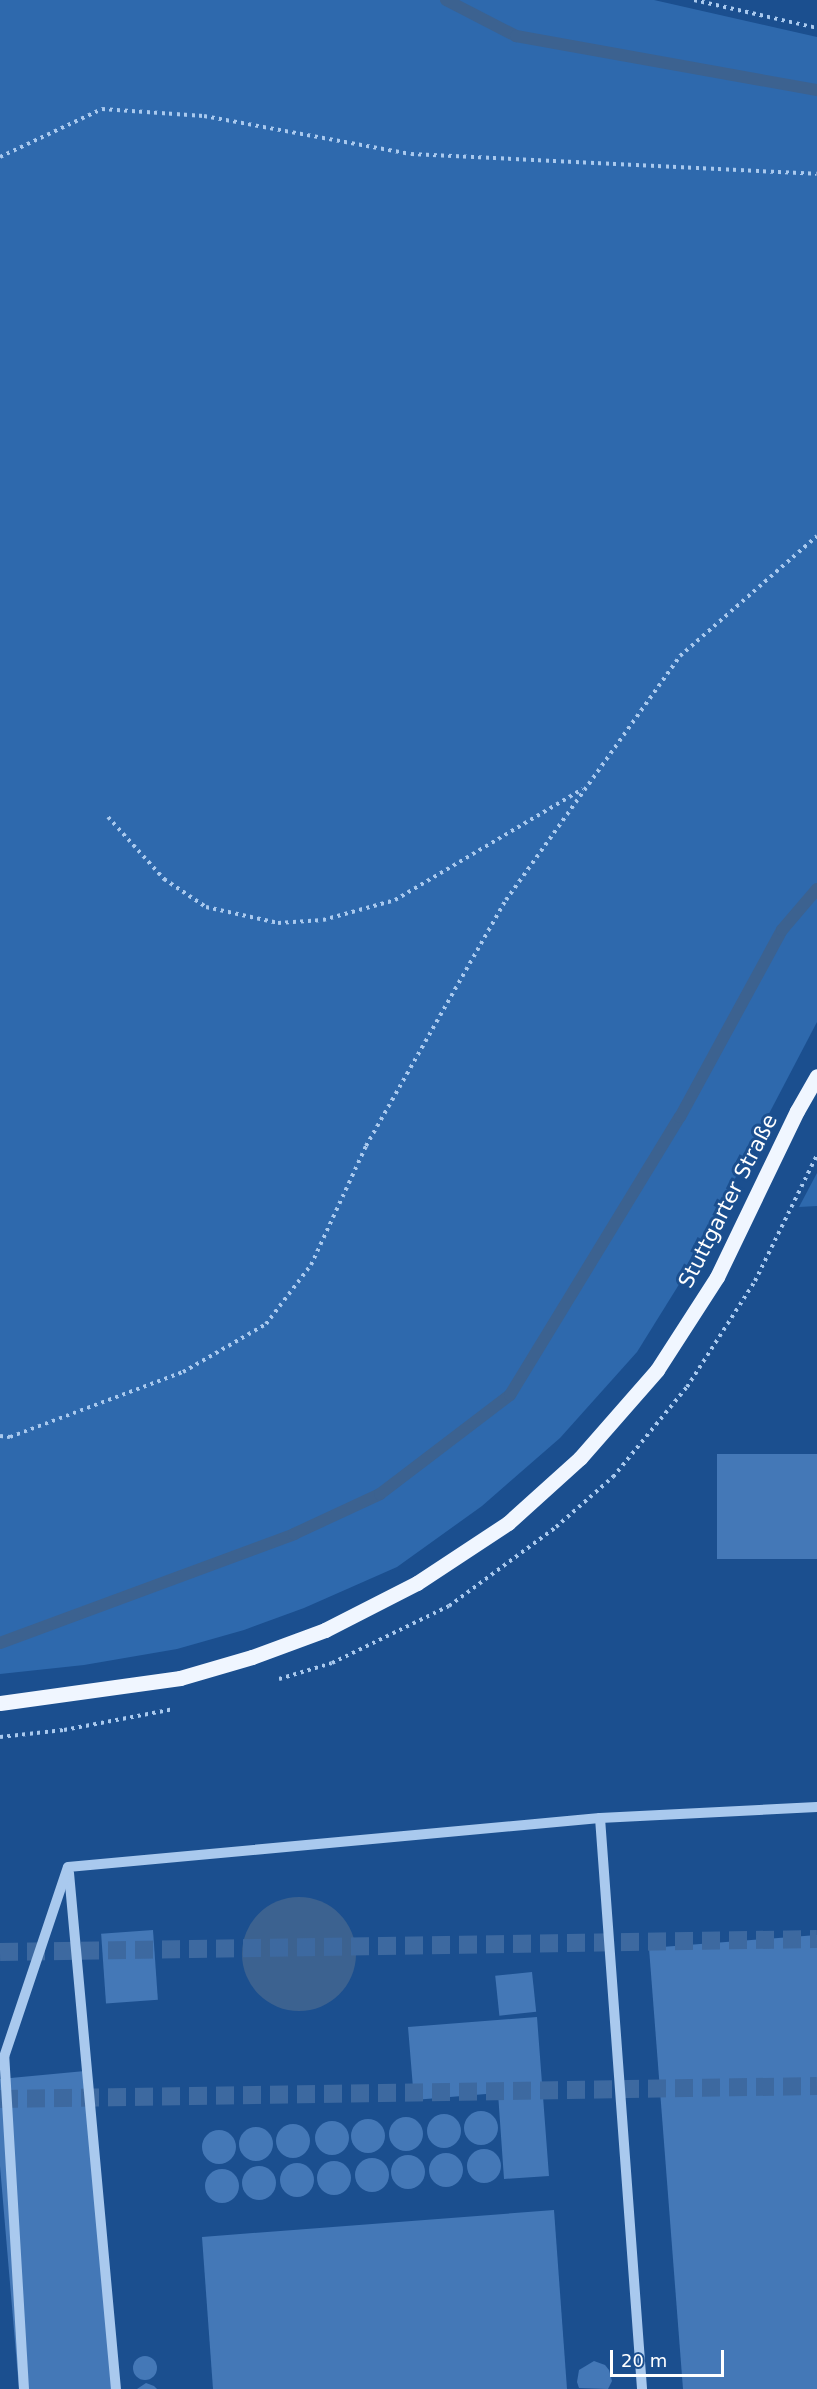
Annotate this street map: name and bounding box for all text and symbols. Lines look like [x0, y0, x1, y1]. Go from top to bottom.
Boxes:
street label: Stuttgarter Straße [673, 1110, 783, 1292]
scale bar [613, 2338, 727, 2376]
text: 20 m [621, 2350, 667, 2371]

